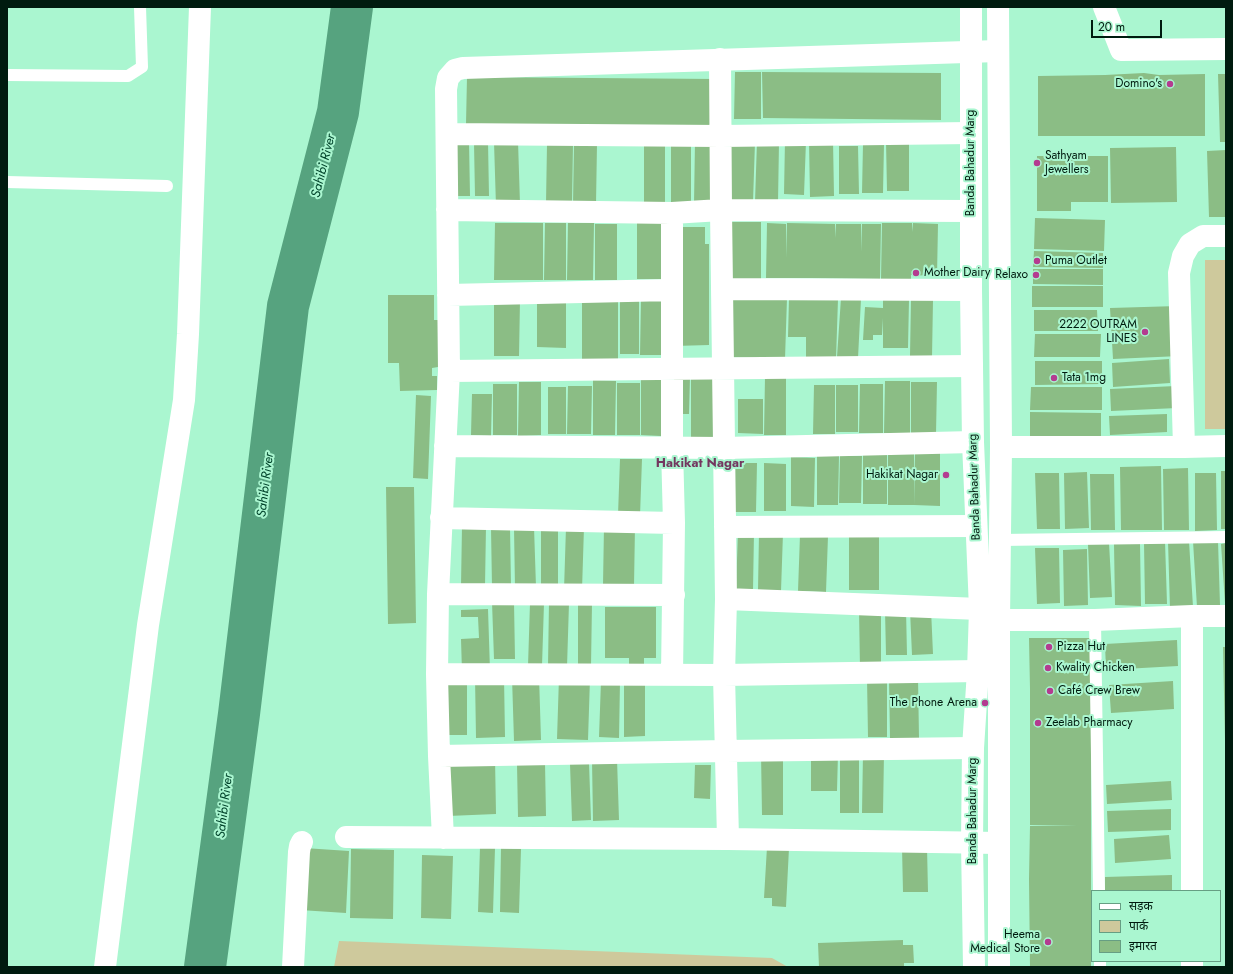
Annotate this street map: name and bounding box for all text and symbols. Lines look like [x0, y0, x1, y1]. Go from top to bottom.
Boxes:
scale bar [1093, 12, 1164, 38]
text: 20 m [1098, 18, 1125, 36]
place label: Domino's [1115, 77, 1162, 91]
marker: Domino's [1165, 79, 1175, 89]
street label: Banda Bahadur Marg [964, 110, 978, 216]
water label: Sahibi River [309, 133, 339, 199]
place label: Sathyam Jewellers [1045, 149, 1089, 177]
marker: Sathyam Jewellers [1032, 158, 1042, 168]
place label: Puma Outlet [1045, 254, 1107, 268]
marker: Puma Outlet [1032, 256, 1042, 266]
place label: Mother Dairy [924, 266, 990, 280]
marker: Mother Dairy [911, 268, 921, 278]
place label: Relaxo [995, 268, 1028, 282]
marker: Relaxo [1031, 270, 1041, 280]
place label: 2222 OUTRAM LINES [1059, 318, 1137, 346]
marker: 2222 OUTRAM LINES [1140, 327, 1150, 337]
place label: Tata 1mg [1062, 371, 1106, 385]
marker: Tata 1mg [1049, 373, 1059, 383]
street label: Banda Bahadur Marg [966, 433, 984, 541]
water label: Sahibi River [254, 452, 278, 518]
district label: Hakikat Nagar [656, 456, 744, 472]
place label: Hakikat Nagar [866, 468, 938, 482]
marker: Hakikat Nagar [941, 470, 951, 480]
place label: Pizza Hut [1057, 640, 1105, 654]
marker: Pizza Hut [1044, 642, 1054, 652]
place label: Kwality Chicken [1056, 661, 1135, 675]
marker: Kwality Chicken [1043, 663, 1053, 673]
place label: Café Crew Brew [1058, 684, 1140, 698]
marker: Café Crew Brew [1045, 686, 1055, 696]
place label: The Phone Arena [890, 696, 977, 710]
marker: The Phone Arena [980, 698, 990, 708]
place label: Zeelab Pharmacy [1046, 716, 1132, 730]
marker: Zeelab Pharmacy [1033, 718, 1043, 728]
street label: Banda Bahadur Marg [966, 758, 980, 864]
water label: Sahibi River [213, 773, 237, 839]
legend [1091, 890, 1221, 962]
text: सड़क [1129, 897, 1153, 915]
text: पार्क [1129, 917, 1148, 935]
place label: Heema Medical Store [970, 928, 1040, 956]
marker: Heema Medical Store [1043, 937, 1053, 947]
text: इमारत [1129, 937, 1157, 955]

